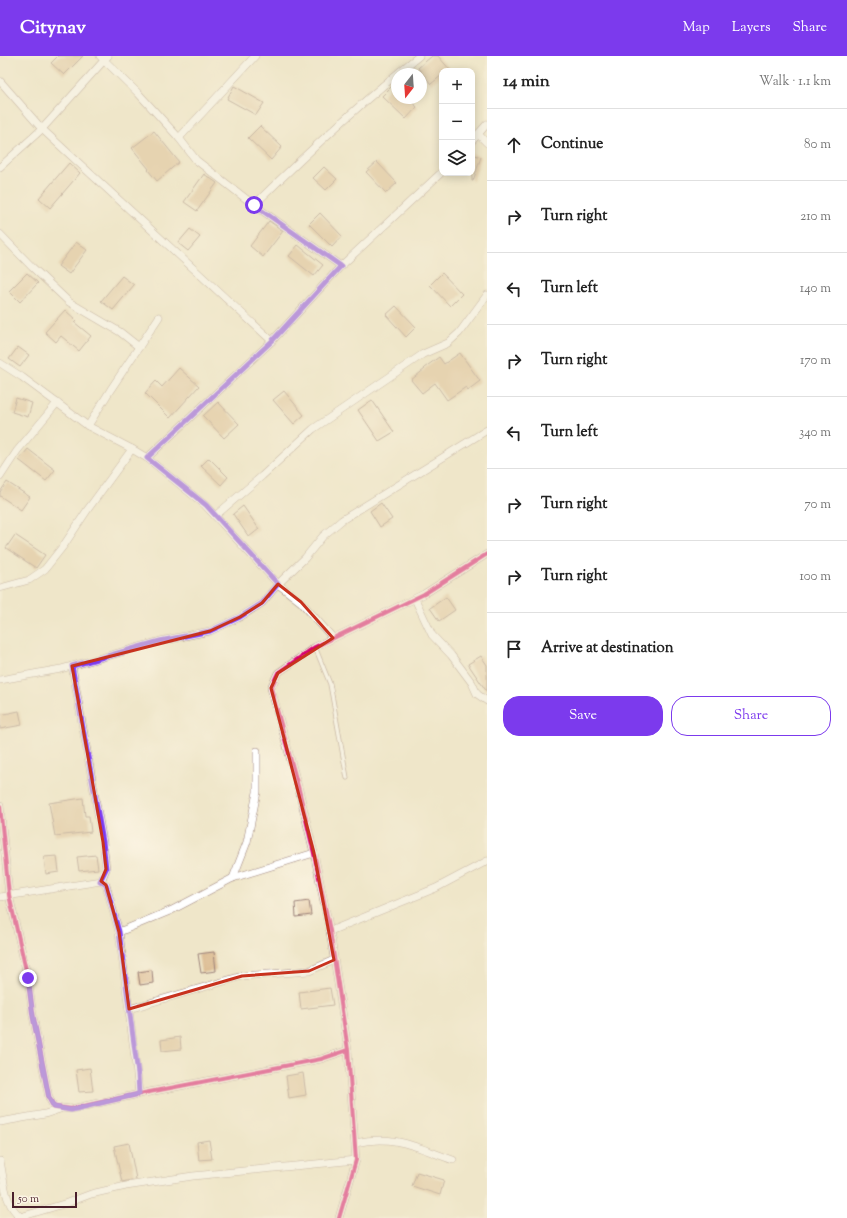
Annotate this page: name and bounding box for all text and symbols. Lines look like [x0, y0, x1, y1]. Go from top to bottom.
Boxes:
text: Citynav [20, 15, 86, 42]
text: Map [683, 18, 710, 38]
text: Layers [732, 18, 770, 38]
text: Share [792, 18, 827, 38]
north arrow [391, 68, 427, 104]
map controls [439, 68, 475, 176]
button: + [439, 68, 475, 104]
text: 14 min [503, 70, 550, 94]
text: Walk · 1.1 km [759, 73, 831, 91]
button: − [439, 104, 475, 140]
icon: ahead [503, 134, 525, 156]
text: Continue [541, 134, 603, 155]
text: 80 m [804, 136, 831, 154]
button: layers [439, 140, 475, 176]
route start [245, 196, 263, 214]
icon: right [503, 206, 525, 228]
text: Turn right [541, 206, 607, 227]
text: 210 m [800, 208, 831, 226]
icon: left [503, 278, 525, 300]
text: Turn left [541, 278, 598, 299]
text: 140 m [800, 280, 831, 298]
icon: right [503, 350, 525, 372]
text: Turn right [541, 350, 607, 371]
text: 170 m [800, 352, 831, 370]
icon: left [503, 422, 525, 444]
text: Turn left [541, 422, 598, 443]
text: 340 m [799, 424, 831, 442]
icon: right [503, 494, 525, 516]
text: Turn right [541, 494, 607, 515]
text: 70 m [804, 496, 831, 514]
icon: right [503, 566, 525, 588]
text: Turn right [541, 566, 607, 587]
text: 100 m [799, 568, 831, 586]
icon: arrive [503, 638, 525, 660]
text: Arrive at destination [541, 638, 674, 659]
button: Save [503, 696, 663, 736]
button: Share [671, 696, 831, 736]
route end [19, 969, 37, 987]
scale bar [12, 1190, 77, 1209]
text: 50 m [18, 1191, 39, 1207]

